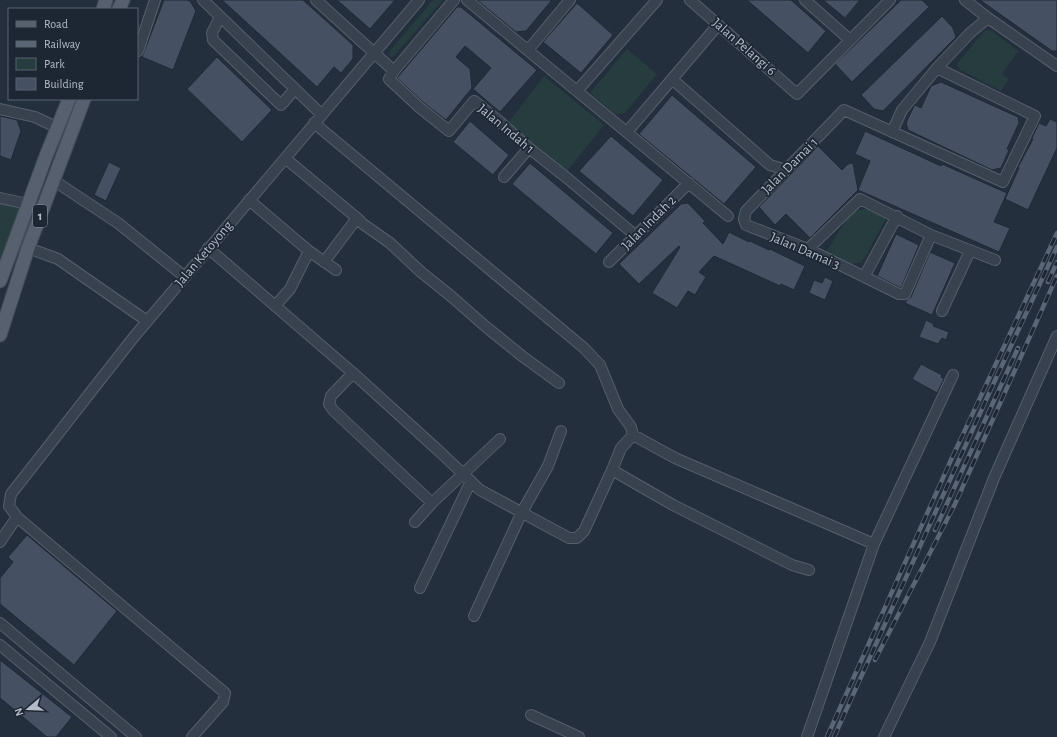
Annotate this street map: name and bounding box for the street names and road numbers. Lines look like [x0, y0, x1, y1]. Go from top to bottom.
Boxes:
street label: Jalan Pelangi 6 [710, 16, 778, 78]
street label: Jalan Indah 1 [475, 102, 537, 156]
street label: Jalan Damai 1 [759, 135, 821, 197]
street label: Jalan Indah 2 [619, 193, 679, 253]
road number: 1 [33, 205, 47, 227]
street label: Jalan Ketoyong [173, 218, 236, 290]
street label: Jalan Damai 3 [768, 230, 842, 272]

